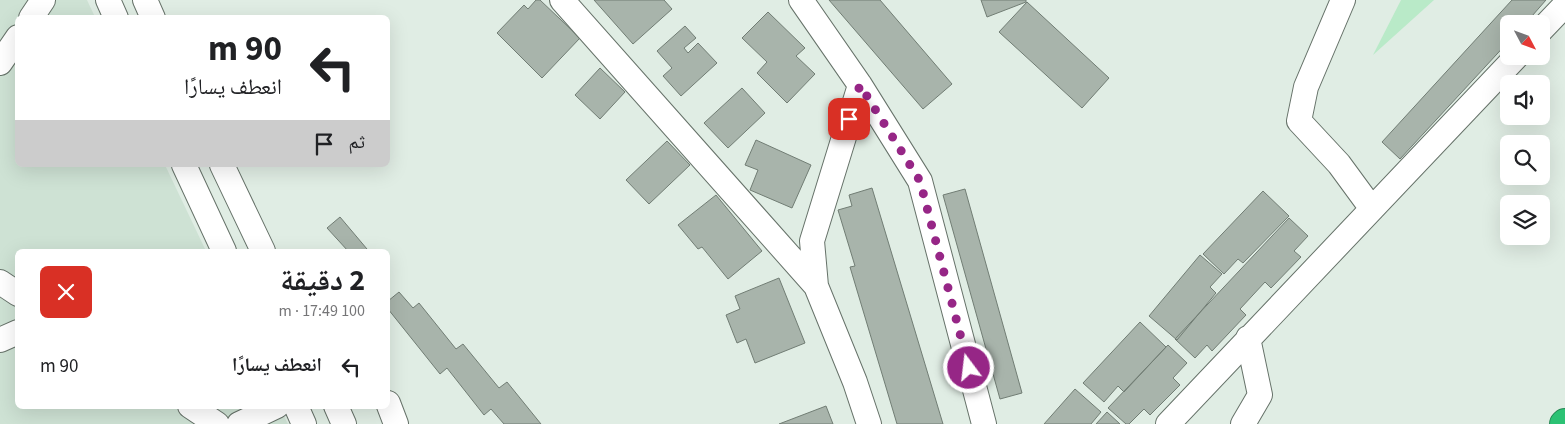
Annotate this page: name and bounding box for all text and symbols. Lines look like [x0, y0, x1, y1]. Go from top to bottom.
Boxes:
north arrow [1500, 15, 1550, 65]
map controls [1500, 15, 1550, 245]
text: 90 m [208, 24, 282, 74]
icon: left [300, 35, 365, 100]
text: انعطف يسارًا [184, 71, 282, 103]
button: sound [1500, 75, 1550, 125]
pin [828, 98, 870, 140]
icon: arrive [835, 105, 863, 133]
text: ثم [348, 129, 365, 156]
icon: arrive [310, 130, 338, 158]
button: search [1500, 135, 1550, 185]
button: layers [1500, 195, 1550, 245]
text: 2 دقيقة [280, 259, 365, 302]
button: close [40, 266, 92, 318]
text: 100 m · 17:49 [278, 300, 365, 322]
position arrow [942, 341, 994, 393]
text: انعطف يسارًا [232, 352, 322, 379]
text: 90 m [40, 353, 78, 380]
icon: left [337, 353, 365, 381]

